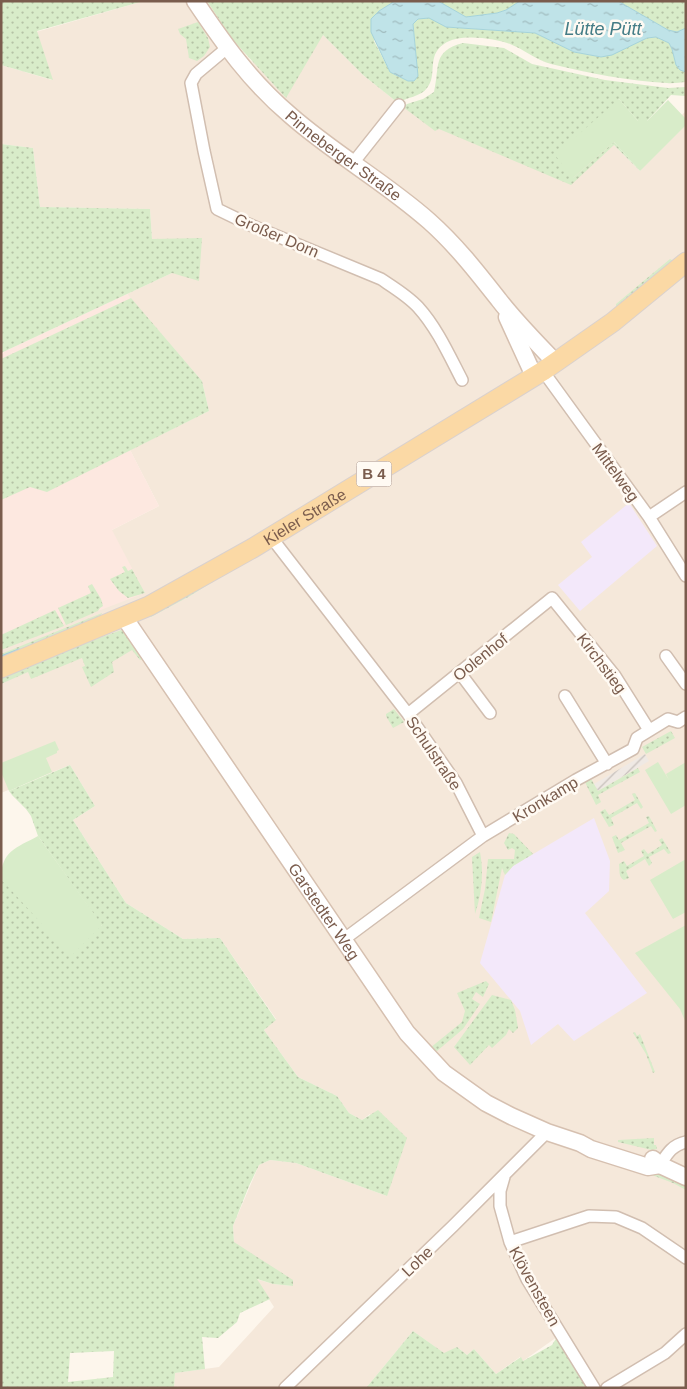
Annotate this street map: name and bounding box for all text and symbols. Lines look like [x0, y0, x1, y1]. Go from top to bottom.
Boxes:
water label: Lütte Pütt [564, 19, 643, 39]
street label: Pinneberger Straße [282, 107, 405, 204]
street label: Großer Dorn [232, 210, 321, 261]
street label: Mittelweg [589, 440, 642, 505]
road number: B 4 [356, 462, 392, 486]
street label: Kieler Straße [261, 485, 349, 549]
street label: Oolenhof [450, 630, 511, 684]
street label: Kirchstieg [574, 630, 630, 696]
street label: Schulstraße [403, 713, 465, 793]
street label: Kronkamp [510, 773, 581, 825]
street label: Garstedter Weg [285, 860, 363, 963]
street label: Lohe [399, 1243, 436, 1280]
street label: Klövensteen [506, 1244, 563, 1329]

